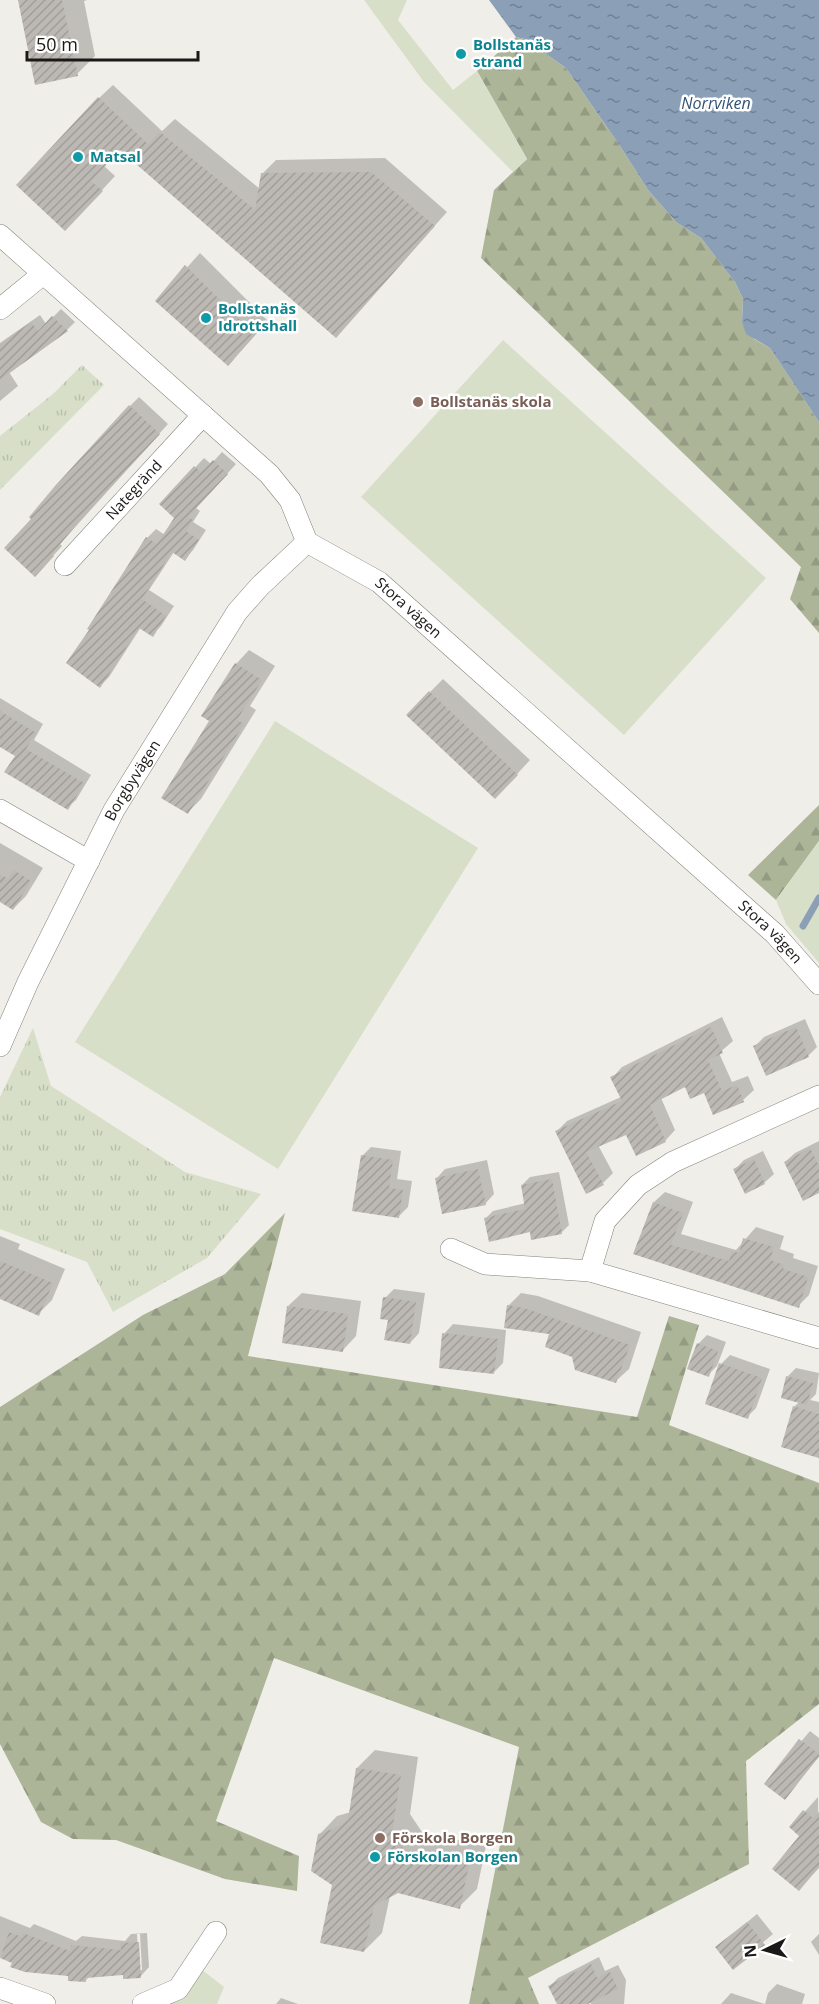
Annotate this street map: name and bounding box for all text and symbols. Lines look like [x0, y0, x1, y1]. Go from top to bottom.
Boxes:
scale bar [27, 24, 198, 62]
text: 50 m [36, 32, 78, 56]
place label: Bollstanäs strand [473, 34, 551, 71]
marker: Bollstanäs strand [454, 47, 468, 61]
water label: Norrviken [681, 92, 751, 114]
place label: Matsal [90, 146, 141, 166]
marker: Matsal [71, 150, 85, 164]
place label: Bollstanäs Idrottshall [218, 298, 297, 335]
marker: Bollstanäs Idrottshall [199, 311, 213, 325]
place label: Bollstanäs skola [430, 391, 552, 411]
marker: Bollstanäs skola [411, 395, 425, 409]
street label: Nategränd [101, 455, 166, 523]
street label: Stora vägen [371, 572, 446, 642]
street label: Borgbyvägen [99, 736, 164, 824]
street label: Stora vägen [735, 895, 807, 967]
place label: Förskola Borgen [392, 1827, 513, 1847]
marker: Förskola Borgen [373, 1831, 387, 1845]
place label: Förskolan Borgen [387, 1846, 518, 1866]
marker: Förskolan Borgen [368, 1850, 382, 1864]
north arrow [735, 1920, 795, 1980]
text: N [739, 1944, 762, 1959]

